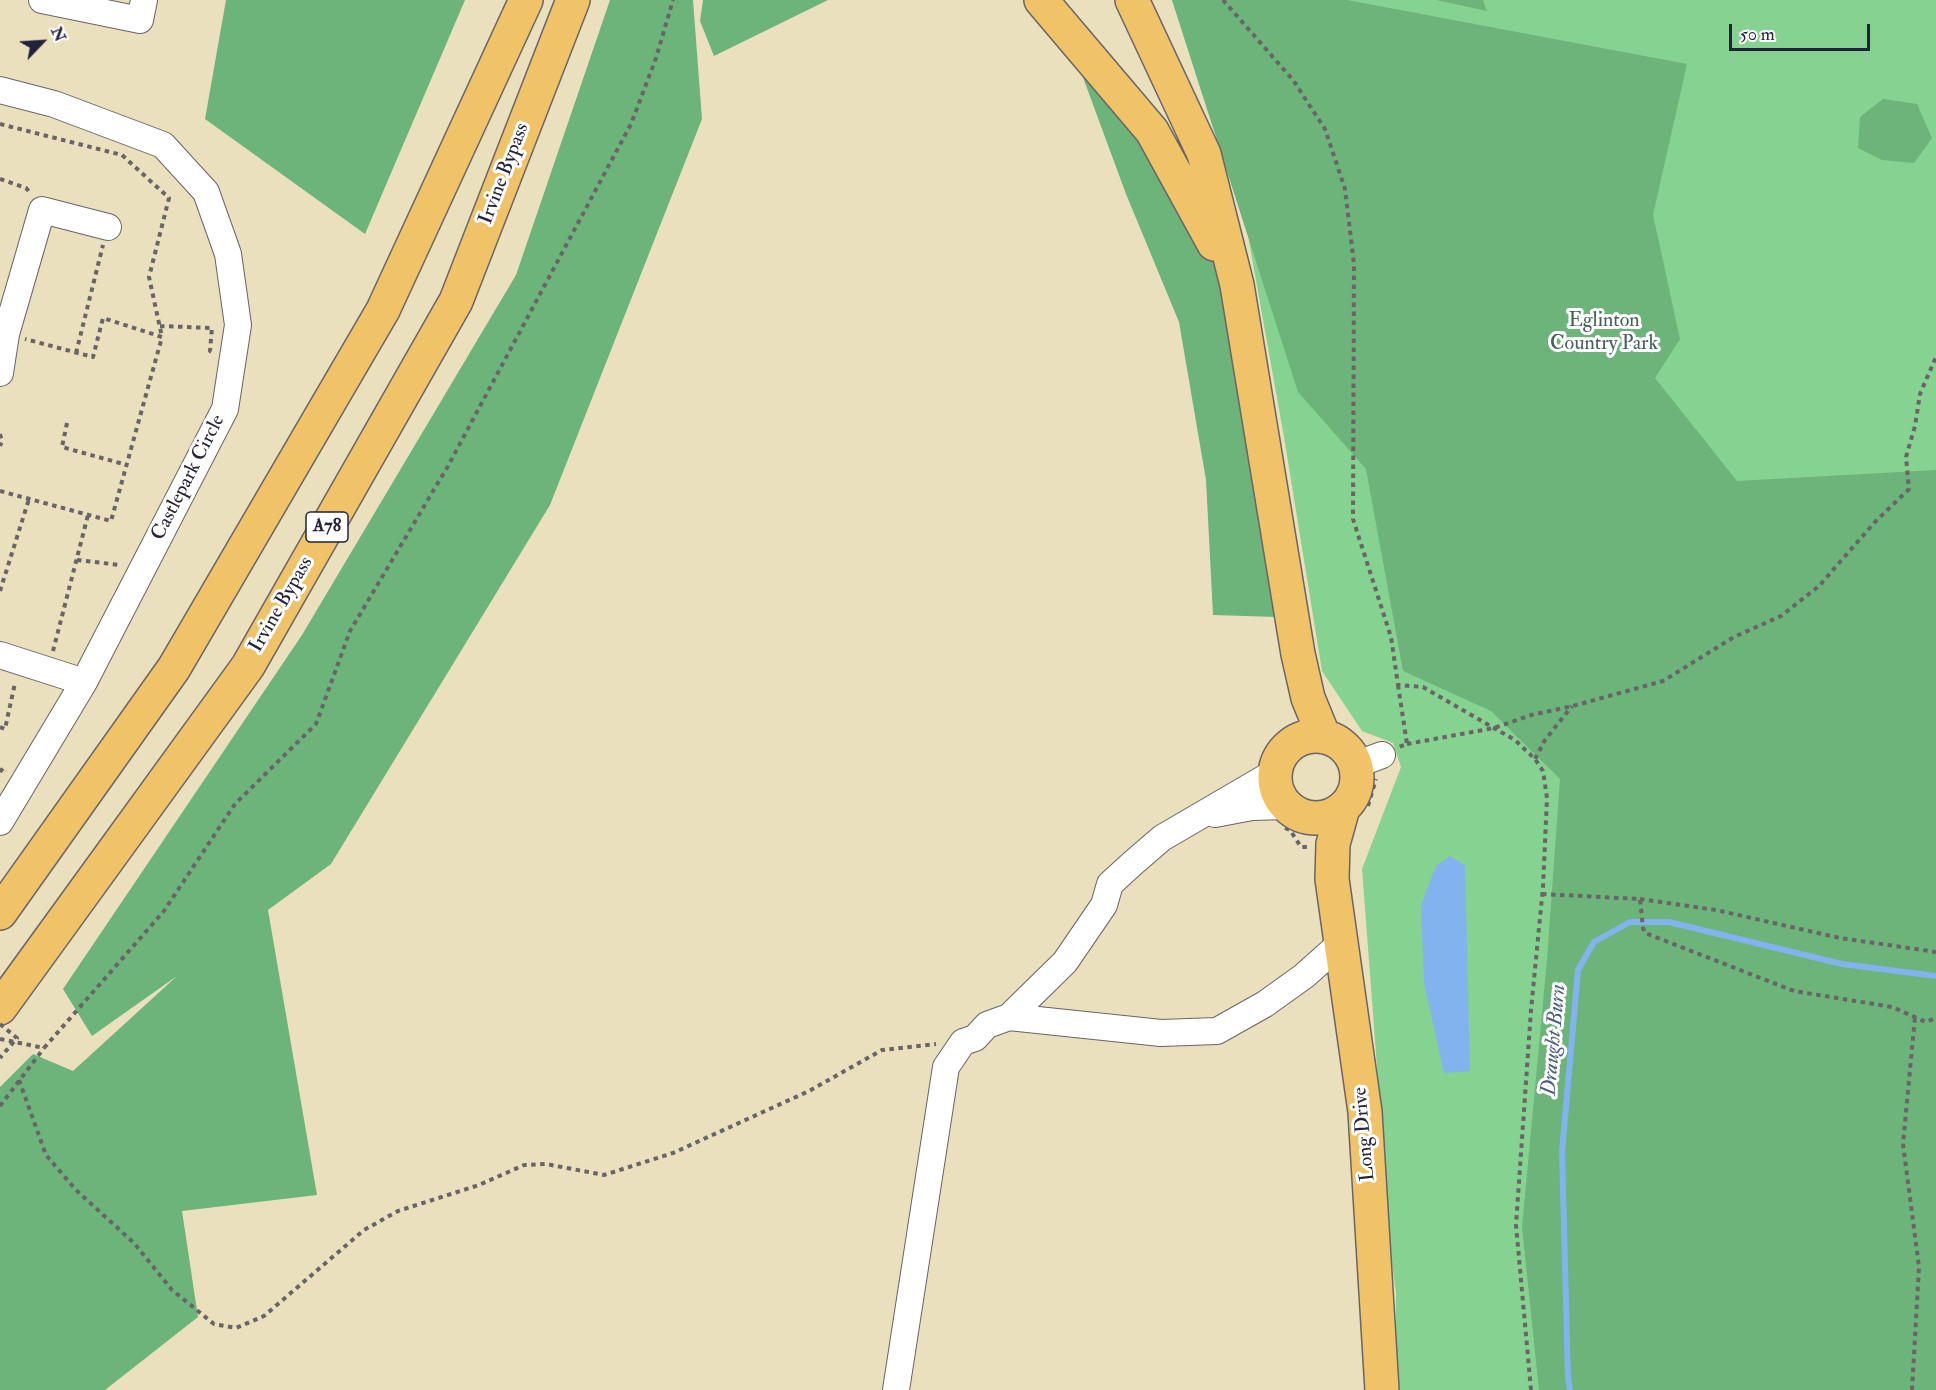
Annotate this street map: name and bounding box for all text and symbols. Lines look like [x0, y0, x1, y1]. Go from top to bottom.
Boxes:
north arrow [12, 12, 72, 72]
scale bar [1732, 12, 1873, 50]
text: 50 m [1740, 23, 1775, 46]
text: N [46, 24, 70, 45]
street label: Irvine Bypass [475, 120, 535, 228]
park label: Eglinton Country Park [1550, 310, 1658, 357]
street label: Castlepark Circle [147, 411, 231, 545]
road number: A78 [306, 512, 348, 542]
street label: Irvine Bypass [245, 553, 319, 657]
water label: Draught Burn [1538, 983, 1572, 1097]
street label: Long Drive [1349, 1086, 1381, 1182]

